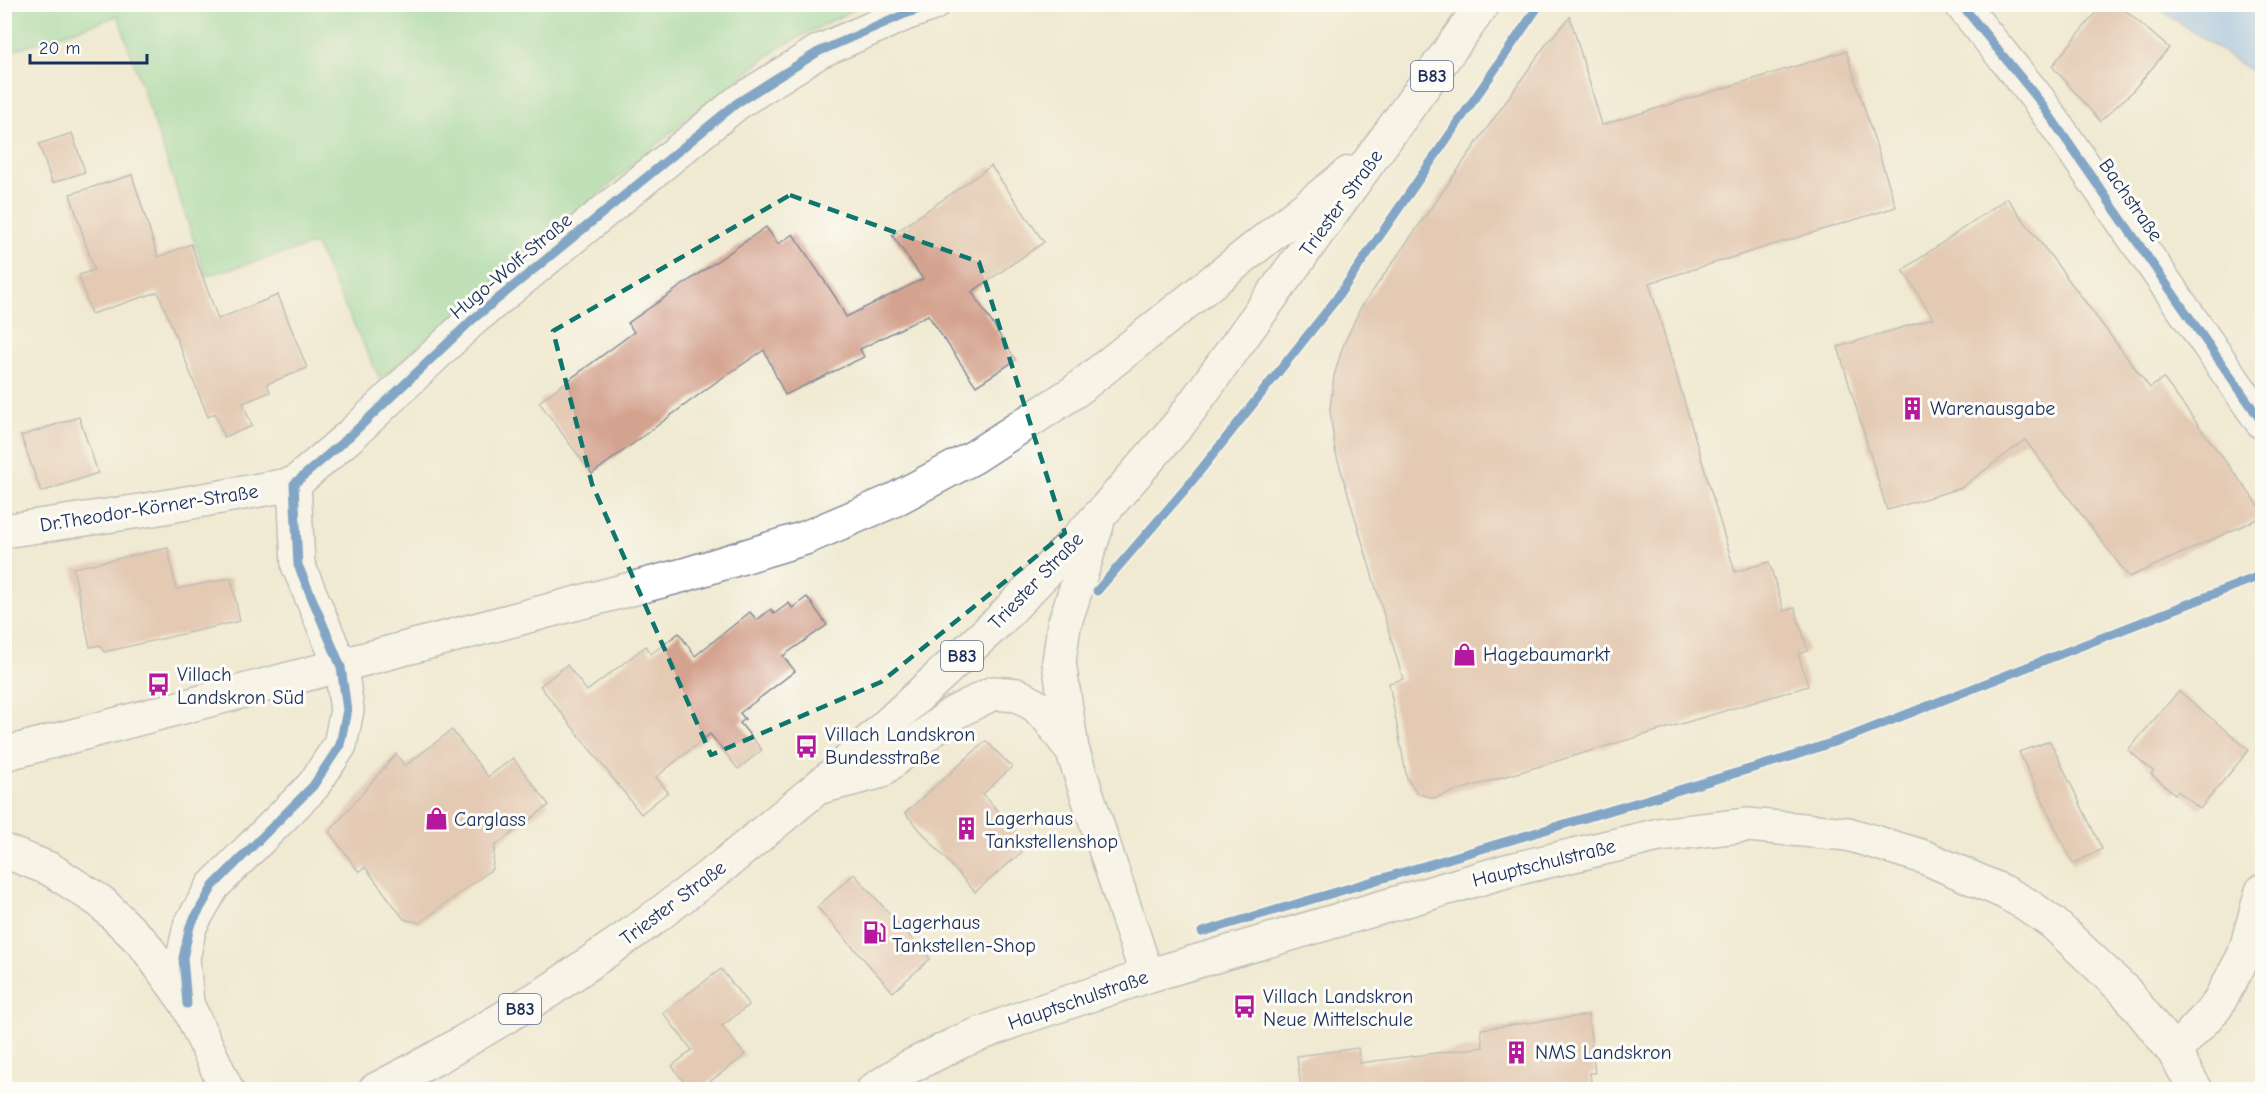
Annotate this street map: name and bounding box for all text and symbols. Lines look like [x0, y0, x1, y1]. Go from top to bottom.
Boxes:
scale bar [30, 27, 147, 65]
text: 20 m [39, 38, 80, 59]
road number: B83 [1411, 61, 1453, 91]
street label: Triester Straße [1295, 145, 1387, 261]
street label: Bachstraße [2094, 154, 2168, 246]
street label: Hugo-Wolf-Straße [445, 208, 577, 324]
building icon: Warenausgabe [1899, 395, 1925, 421]
place label: Warenausgabe [1930, 397, 2055, 420]
street label: Dr.Theodor-Körner-Straße [38, 479, 260, 537]
street label: Triester Straße [984, 528, 1088, 634]
road number: B83 [941, 641, 983, 671]
shop icon: Hagebaumarkt [1452, 641, 1478, 667]
place label: Hagebaumarkt [1483, 643, 1611, 666]
place label: Villach Landskron Süd [177, 663, 304, 709]
bus stop icon: Villach Landskron Süd [146, 672, 172, 698]
place label: Villach Landskron Bundesstraße [825, 723, 975, 769]
bus stop icon: Villach Landskron Bundesstraße [794, 733, 820, 759]
shop icon: Carglass [423, 806, 449, 832]
place label: Lagerhaus Tankstellenshop [985, 807, 1118, 853]
place label: Carglass [454, 808, 526, 831]
building icon: Lagerhaus Tankstellenshop [954, 816, 980, 842]
street label: Hauptschulstraße [1470, 834, 1618, 892]
street label: Triester Straße [616, 856, 730, 950]
place label: Lagerhaus Tankstellen-Shop [892, 911, 1036, 957]
fuel station icon: Lagerhaus Tankstellen-Shop [861, 920, 887, 946]
street label: Hauptschulstraße [1005, 965, 1151, 1035]
place label: Villach Landskron Neue Mittelschule [1263, 985, 1413, 1031]
road number: B83 [499, 994, 541, 1024]
bus stop icon: Villach Landskron Neue Mittelschule [1232, 994, 1258, 1020]
building icon: NMS Landskron [1504, 1039, 1530, 1065]
place label: NMS Landskron [1535, 1041, 1672, 1064]

